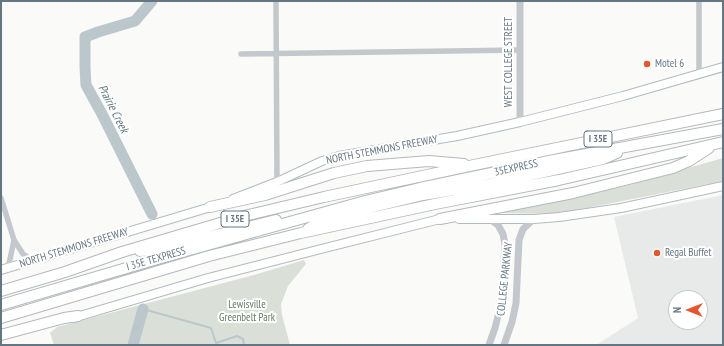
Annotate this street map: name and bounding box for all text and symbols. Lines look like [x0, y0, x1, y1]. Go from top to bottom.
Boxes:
street label: WEST COLLEGE STREET [502, 17, 516, 107]
place label: Motel 6 [655, 57, 684, 71]
marker: Motel 6 [642, 59, 652, 69]
water label: Prairie Creek [95, 82, 131, 136]
road number: I 35E [584, 131, 612, 147]
street label: NORTH STEMMONS FREEWAY [325, 133, 439, 167]
street label: 35EXPRESS [493, 157, 539, 179]
road number: I 35E [221, 211, 249, 227]
street label: NORTH STEMMONS FREEWAY [18, 225, 130, 271]
street label: COLLEGE PARKWAY [495, 241, 515, 317]
street label: I 35E TEXPRESS [125, 244, 187, 274]
place label: Regal Buffet [665, 246, 711, 260]
marker: Regal Buffet [652, 248, 662, 258]
north arrow [668, 290, 708, 330]
park label: Lewisville Greenbelt Park [219, 298, 275, 324]
text: N [670, 307, 684, 313]

